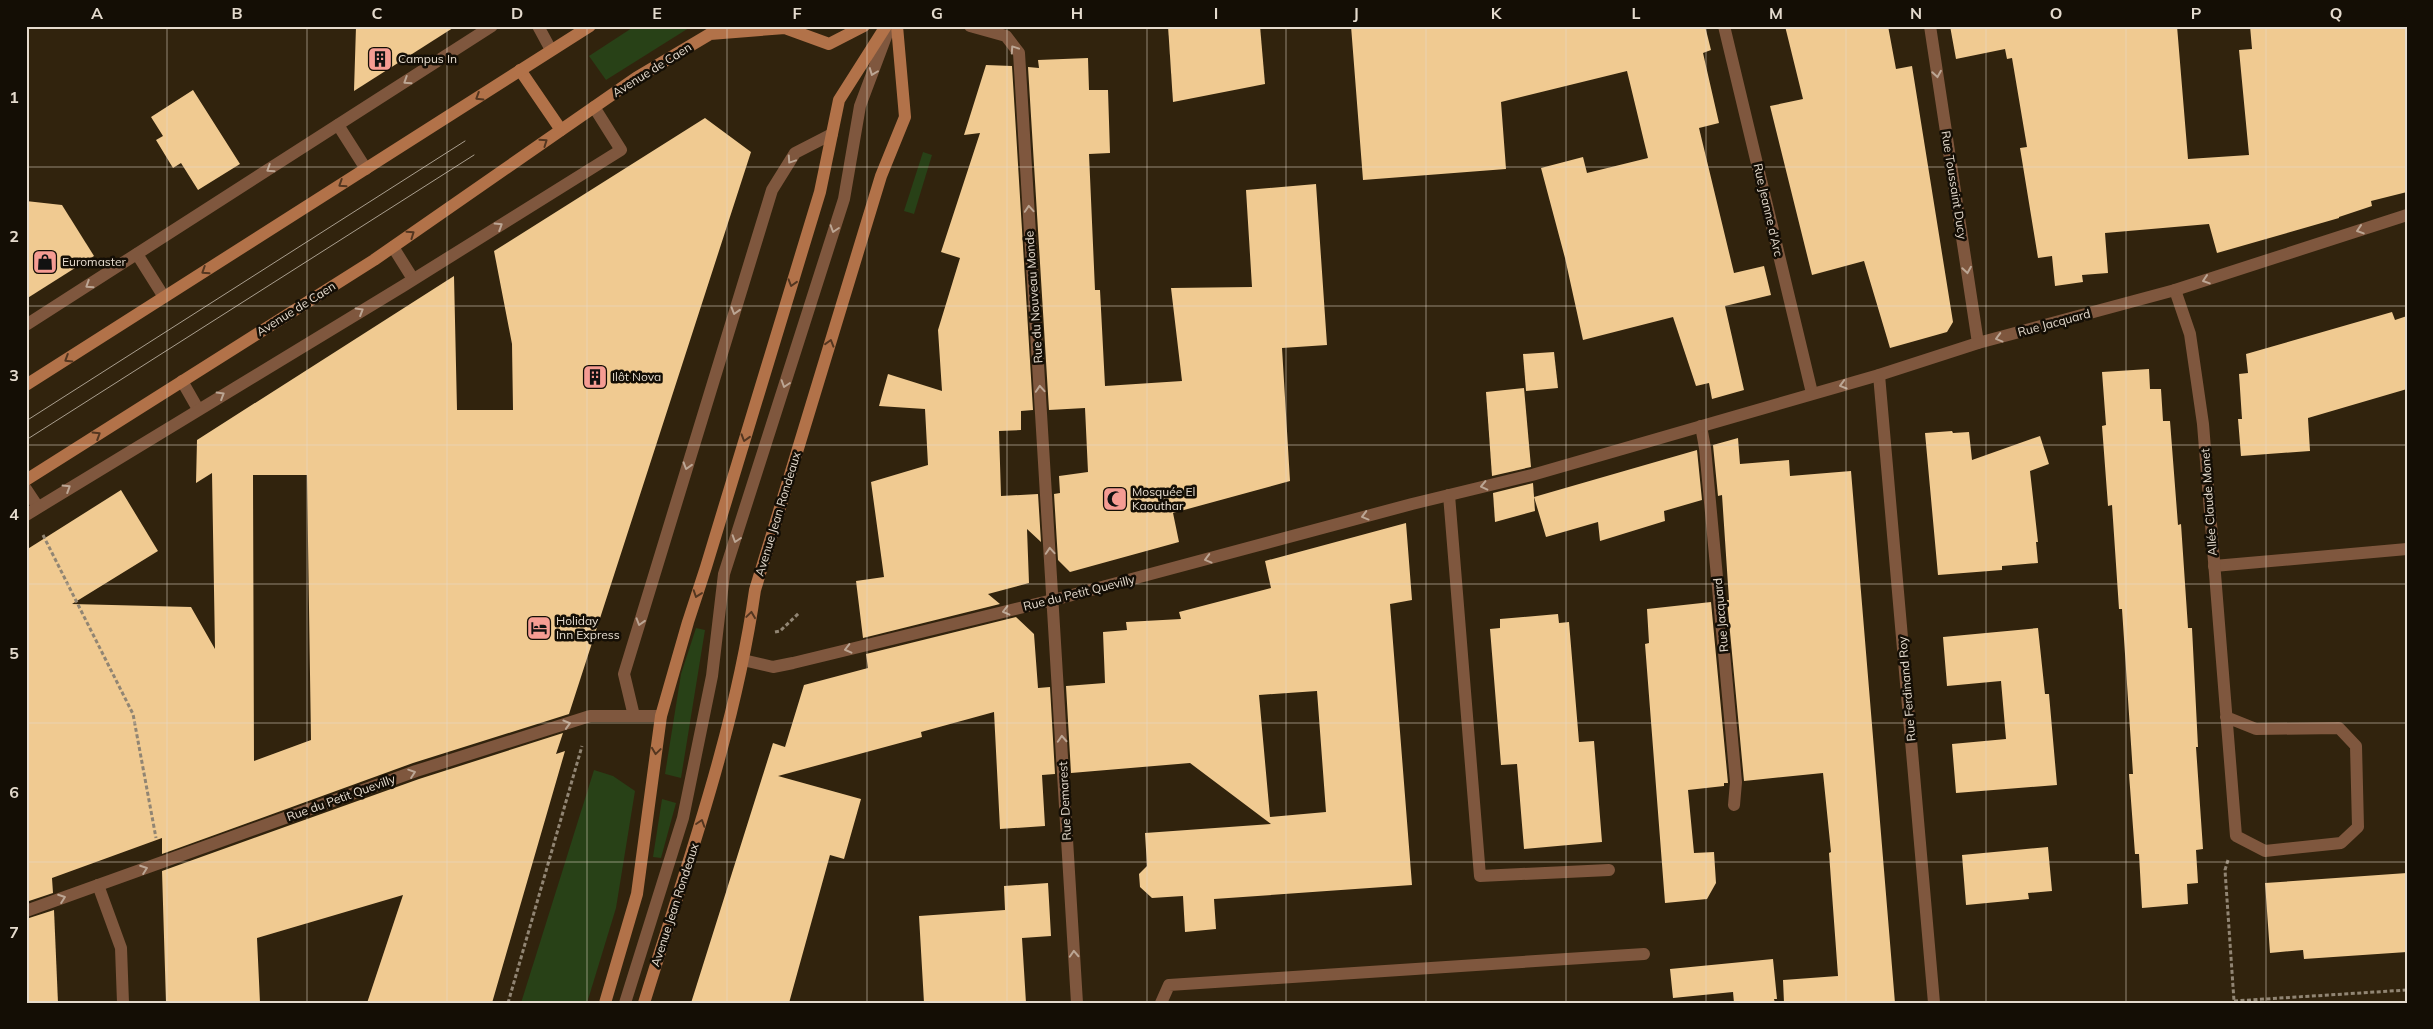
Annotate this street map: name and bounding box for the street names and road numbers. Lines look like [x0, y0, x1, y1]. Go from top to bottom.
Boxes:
street label: Avenue de Caen [609, 39, 694, 100]
street label: Rue Toussaint Ducy [1939, 130, 1971, 241]
street label: Rue Jeanne d'Arc [1750, 162, 1787, 258]
street label: Rue du Nouveau Monde [1021, 230, 1046, 364]
street label: Avenue de Caen [253, 278, 338, 339]
street label: Rue Jacquard [2016, 306, 2092, 339]
street label: Allée Claude Monet [2197, 448, 2220, 556]
street label: Avenue Jean Rondeaux [751, 449, 804, 578]
street label: Rue du Petit Quevilly [1021, 571, 1137, 614]
street label: Rue Jacquard [1710, 577, 1731, 653]
street label: Rue Ferdinand Roy [1894, 635, 1919, 742]
street label: Rue Demarest [1055, 761, 1074, 841]
street label: Rue du Petit Quevilly [284, 771, 398, 824]
street label: Avenue Jean Rondeaux [647, 841, 702, 969]

